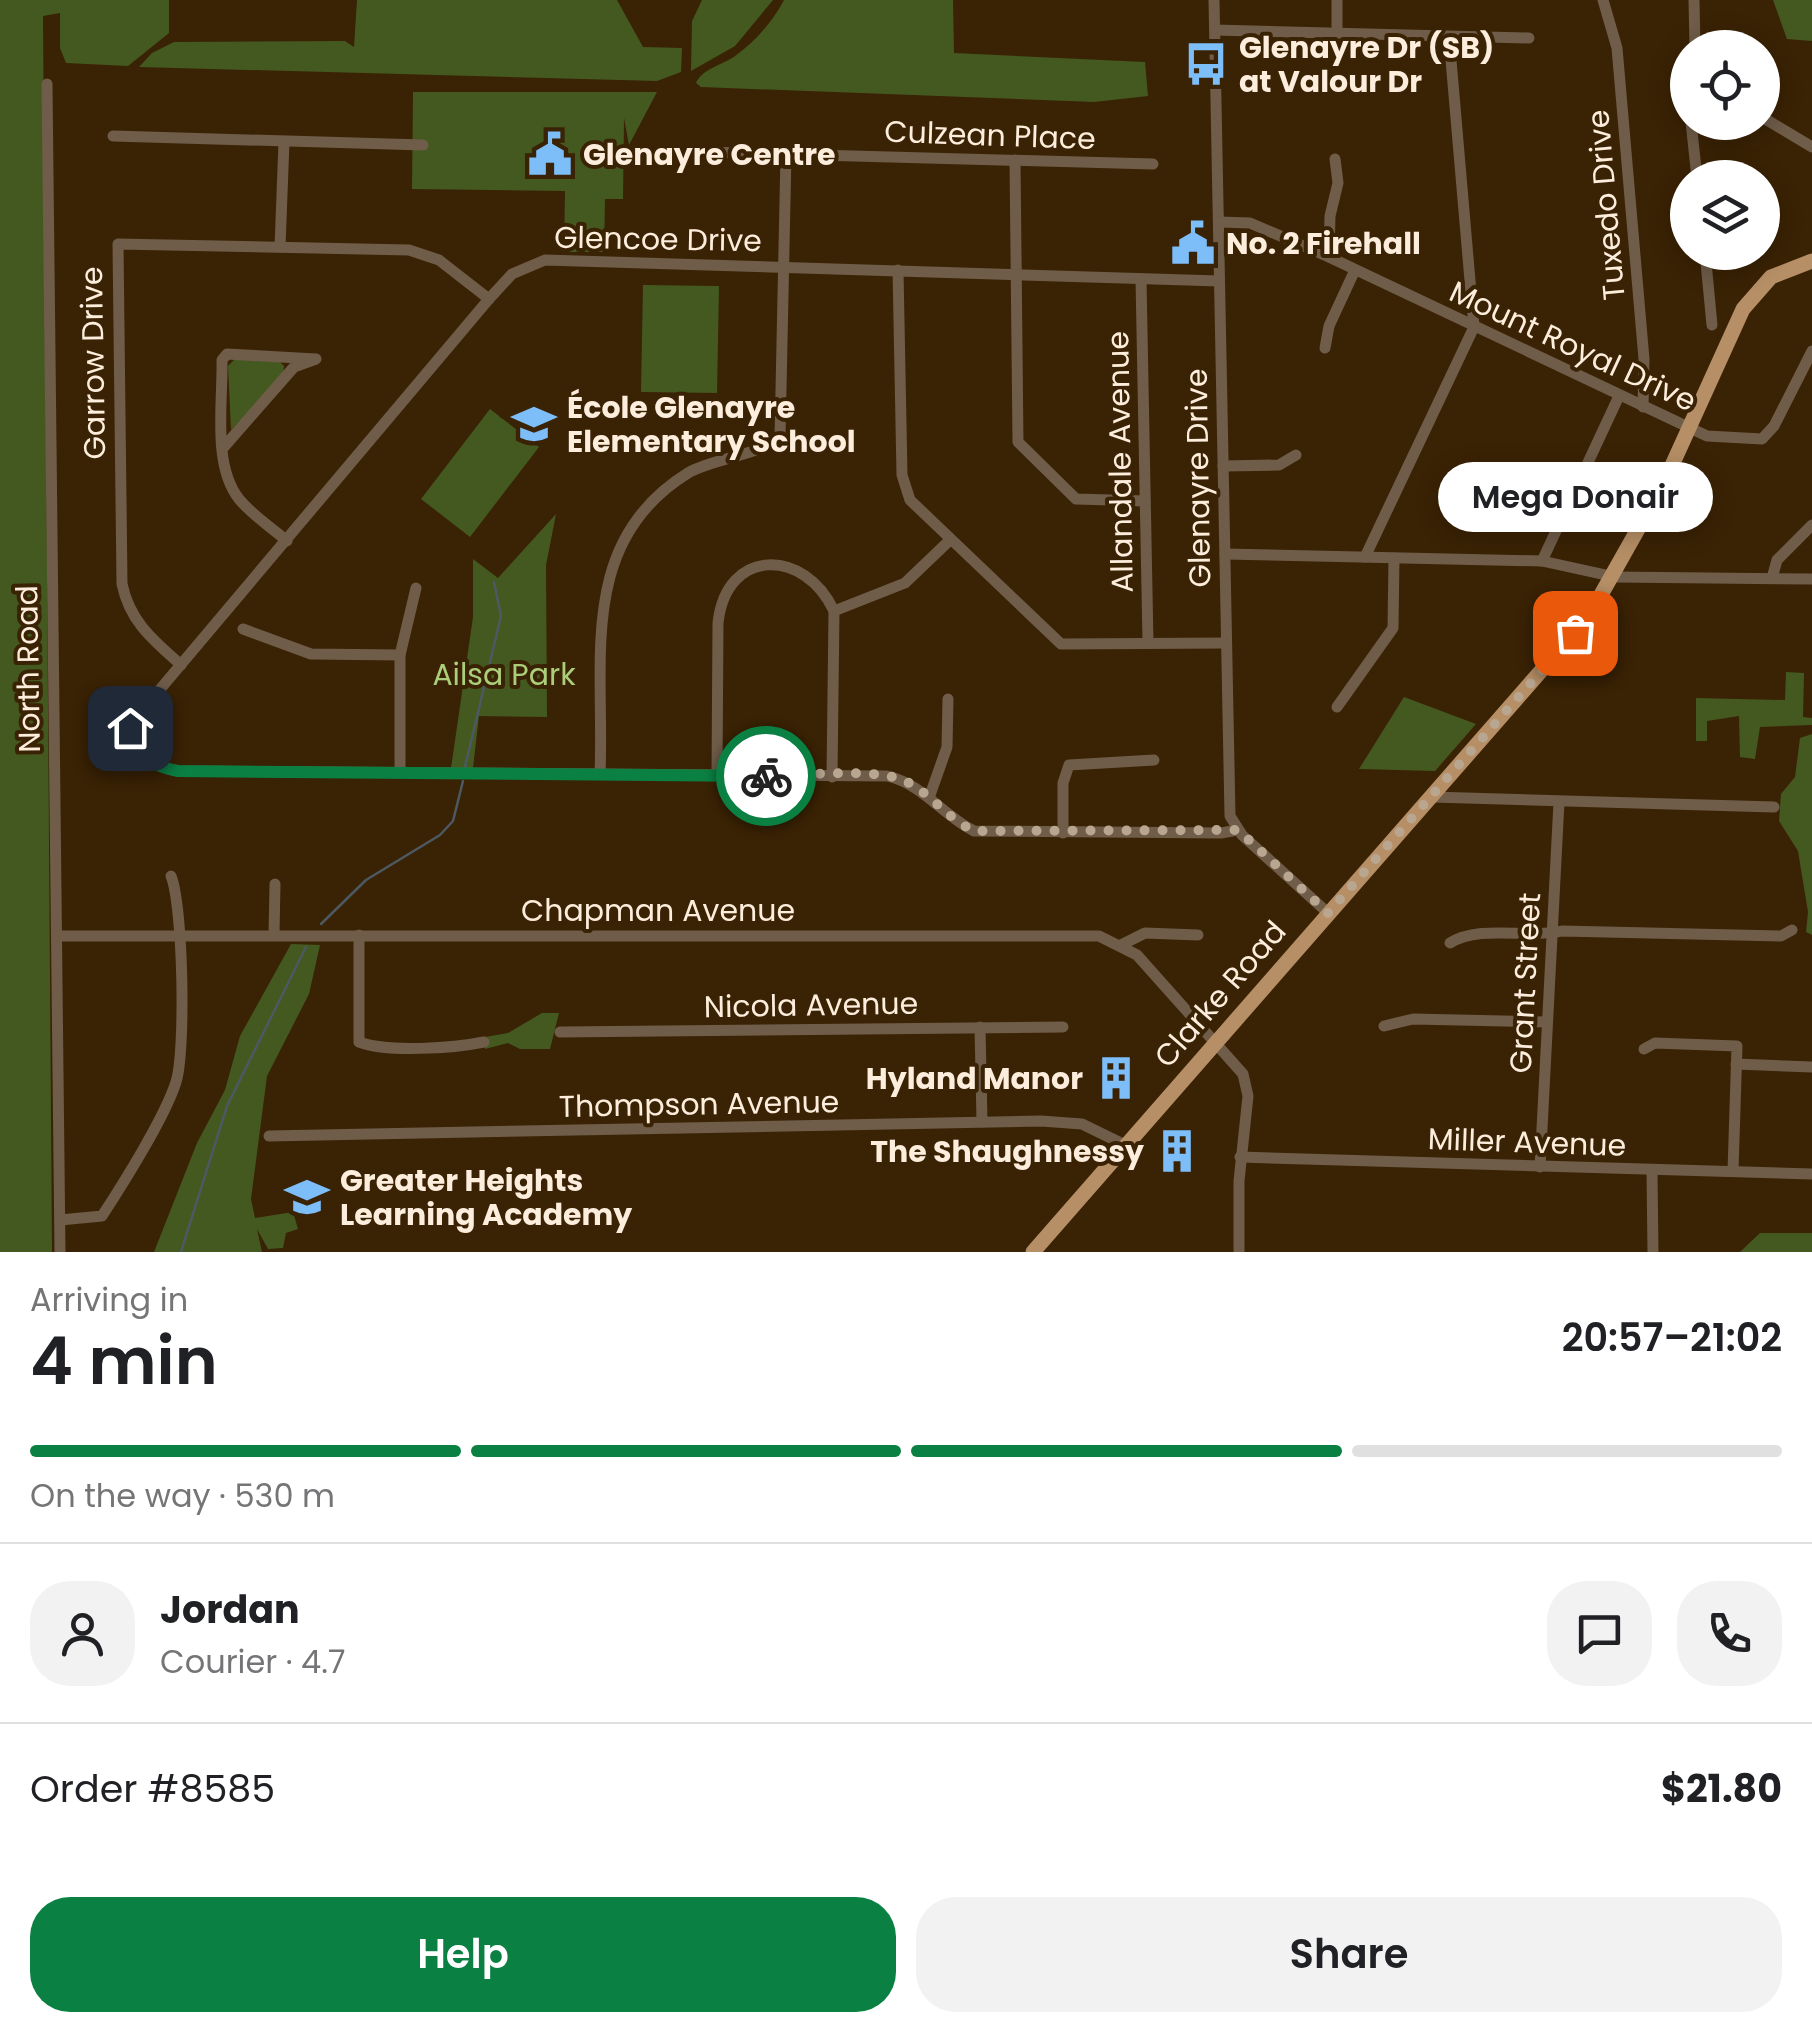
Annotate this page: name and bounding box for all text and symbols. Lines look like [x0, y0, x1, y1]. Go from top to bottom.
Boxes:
place label: Glenayre Dr (SB) at Valour Dr [1239, 26, 1494, 103]
map controls [1670, 30, 1780, 270]
button: locate [1670, 30, 1780, 140]
bus stop icon: Glenayre Dr (SB) at Valour Dr [1182, 40, 1230, 88]
street label: Tuxedo Drive [1576, 108, 1636, 302]
street label: Culzean Place [884, 110, 1096, 160]
public building icon: Glenayre Centre [526, 130, 574, 178]
place label: Glenayre Centre [583, 133, 835, 176]
button: layers [1670, 160, 1780, 270]
street label: Glencoe Drive [554, 216, 762, 262]
public building icon: No. 2 Firehall [1169, 219, 1217, 267]
place label: No. 2 Firehall [1226, 222, 1421, 265]
street label: Garrow Drive [70, 266, 116, 460]
street label: Mount Royal Drive [1443, 270, 1703, 422]
street label: Allandale Avenue [1096, 331, 1144, 593]
street label: Glenayre Drive [1175, 368, 1221, 588]
place label: École Glenayre Elementary School [567, 386, 856, 463]
school or university icon: École Glenayre Elementary School [510, 400, 558, 448]
callout: Mega Donair [1438, 463, 1712, 533]
text: Mega Donair [1472, 474, 1679, 519]
street label: North Road [5, 585, 51, 753]
pin [1533, 591, 1618, 676]
icon: bag [1548, 606, 1603, 661]
park label: Ailsa Park [432, 653, 576, 696]
pin [88, 686, 173, 771]
icon: home [103, 701, 158, 756]
courier [716, 726, 816, 826]
icon: bike [739, 749, 794, 804]
street label: Chapman Avenue [521, 889, 795, 932]
street label: Grant Street [1499, 892, 1551, 1074]
street label: Clarke Road [1144, 911, 1296, 1077]
street label: Nicola Avenue [704, 982, 918, 1028]
building icon: Hyland Manor [1092, 1054, 1140, 1102]
place label: Hyland Manor [866, 1057, 1083, 1100]
street label: Thompson Avenue [558, 1080, 840, 1128]
street label: Miller Avenue [1427, 1117, 1627, 1167]
building icon: The Shaughnessy [1153, 1127, 1201, 1175]
place label: The Shaughnessy [870, 1130, 1144, 1173]
place label: Greater Heights Learning Academy [340, 1159, 632, 1236]
school or university icon: Greater Heights Learning Academy [283, 1173, 331, 1221]
text: Arriving in [30, 1277, 188, 1322]
text: 20:57–21:02 [1562, 1311, 1782, 1364]
text: 4 min [30, 1316, 218, 1407]
text: On the way · 530 m [30, 1473, 335, 1518]
button: person [30, 1581, 135, 1686]
button: chat [1547, 1581, 1652, 1686]
button: phone [1677, 1581, 1782, 1686]
text: Jordan [160, 1583, 300, 1636]
text: Courier · 4.7 [160, 1639, 345, 1684]
text: Order #8585 [30, 1762, 275, 1815]
text: $21.80 [1661, 1762, 1782, 1815]
button: Help [30, 1897, 896, 2012]
button: Share [916, 1897, 1782, 2012]

